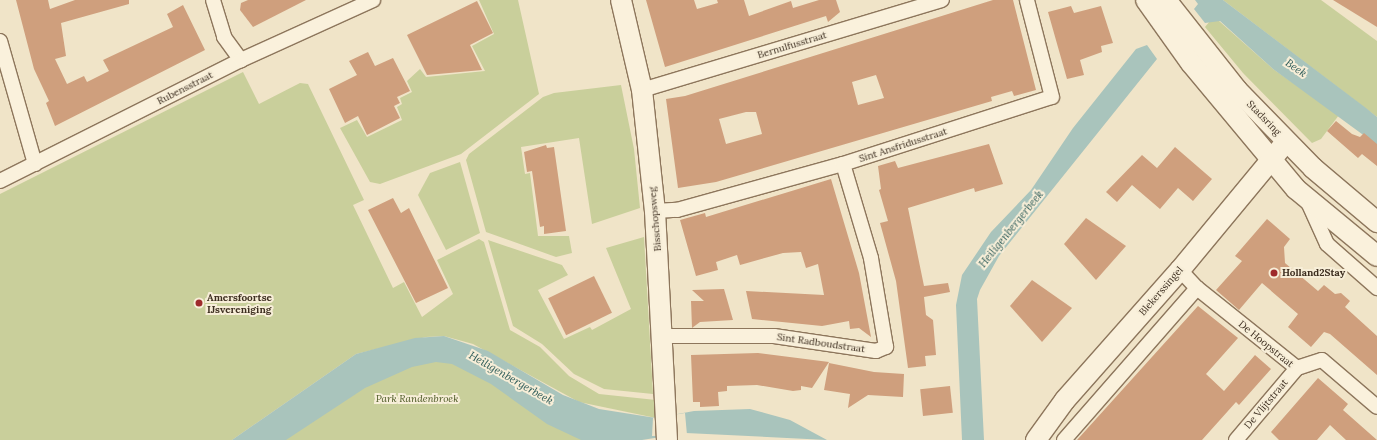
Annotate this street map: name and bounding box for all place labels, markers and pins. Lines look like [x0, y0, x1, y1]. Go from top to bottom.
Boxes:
place label: Holland2Stay [1282, 267, 1345, 279]
marker: Holland2Stay [1269, 268, 1279, 278]
place label: Amersfoortse IJsvereniging [207, 291, 272, 314]
marker: Amersfoortse IJsvereniging [194, 298, 204, 308]

